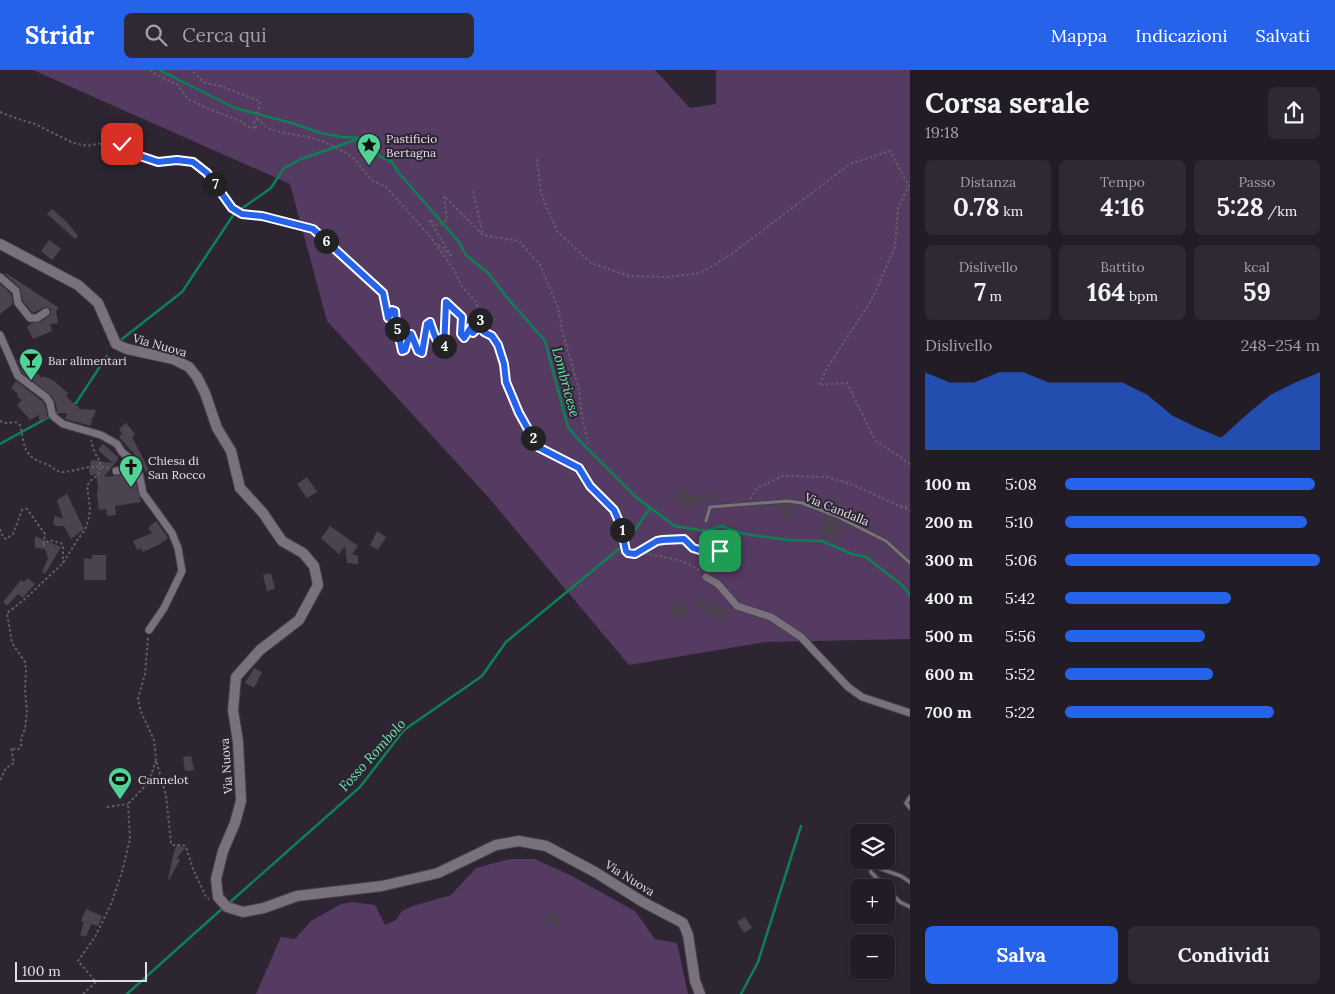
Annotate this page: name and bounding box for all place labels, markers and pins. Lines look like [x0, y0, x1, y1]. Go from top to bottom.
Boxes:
pin [101, 123, 143, 165]
place label: Pastificio Bertagna [386, 131, 437, 160]
place icon: Pastificio Bertagna [356, 132, 382, 166]
pin: 7 [202, 172, 228, 196]
pin: 6 [314, 228, 338, 254]
pin: 3 [468, 308, 492, 332]
pin: 5 [384, 316, 410, 342]
pin: 4 [432, 334, 456, 358]
bar icon: Bar alimentari [18, 347, 44, 381]
place label: Bar alimentari [48, 353, 127, 368]
pin: 2 [520, 426, 546, 450]
place label: Chiesa di San Rocco [148, 453, 206, 482]
church icon: Chiesa di San Rocco [118, 454, 144, 488]
pin: 1 [610, 518, 634, 542]
pin [699, 530, 741, 572]
sports icon: Cannelot [107, 766, 133, 800]
place label: Cannelot [138, 772, 189, 787]

